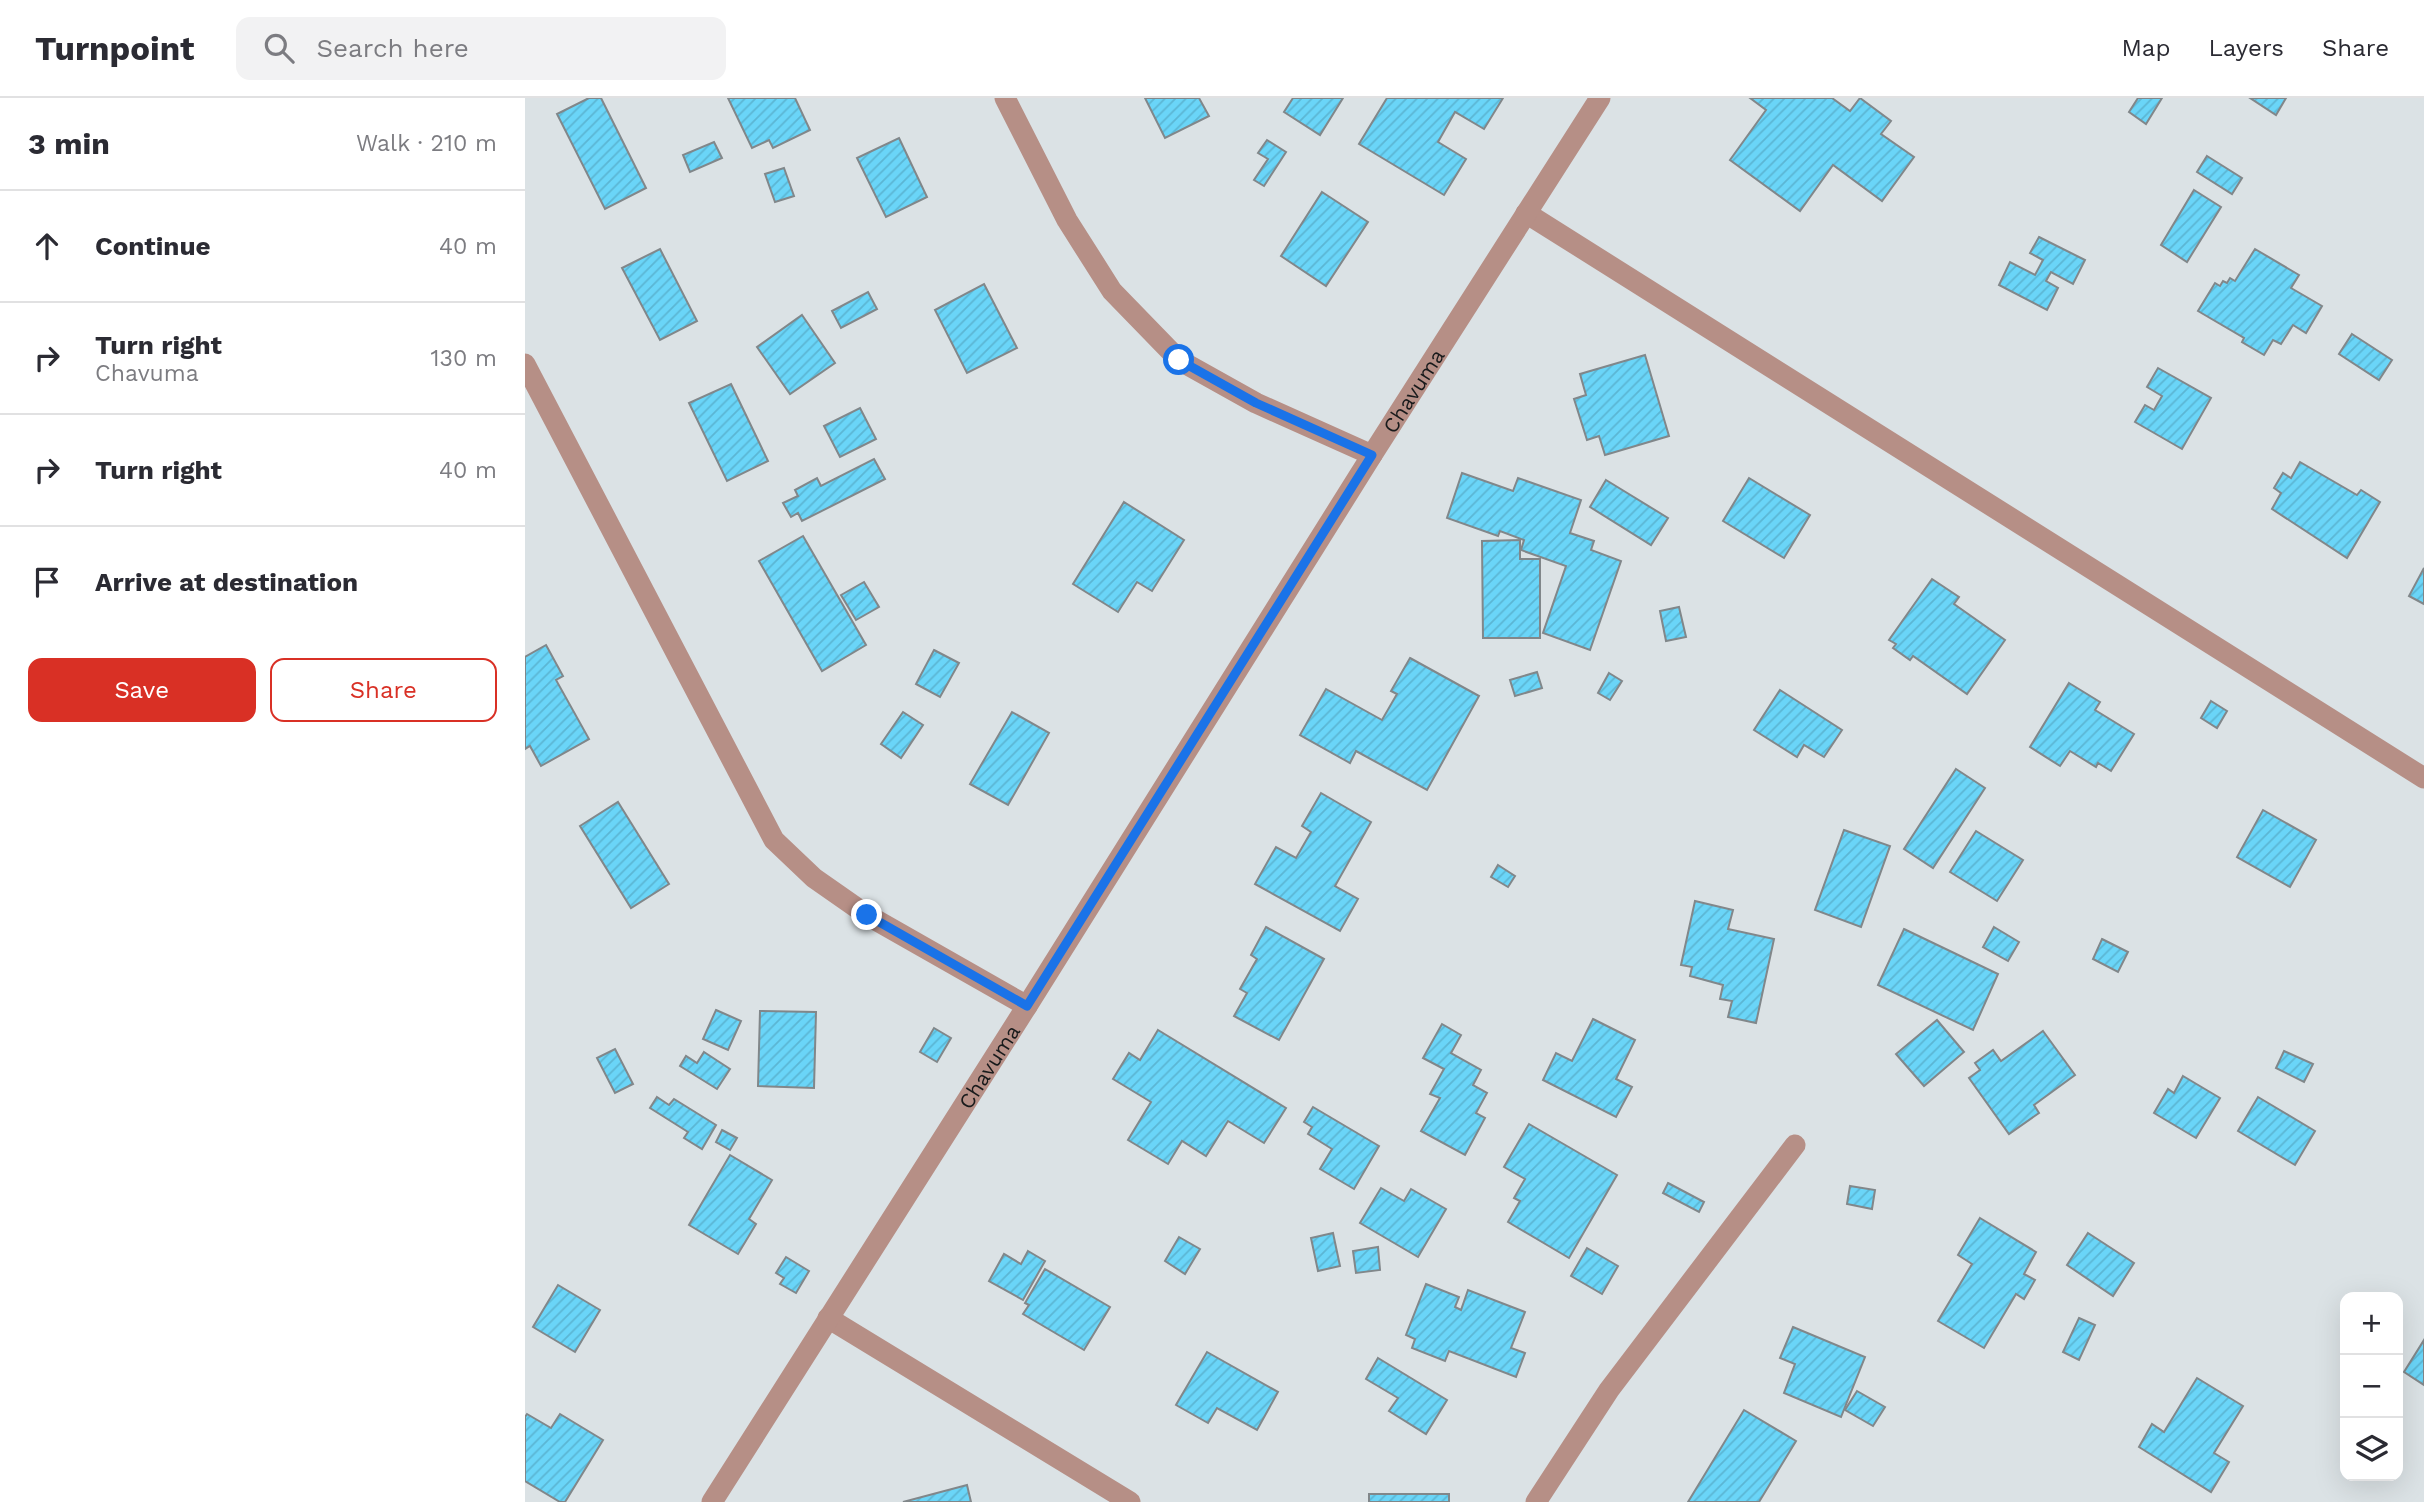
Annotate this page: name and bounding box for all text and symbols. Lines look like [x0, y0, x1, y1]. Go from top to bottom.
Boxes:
search box [236, 17, 726, 80]
text: Turnpoint [35, 29, 194, 68]
icon: search [260, 29, 298, 67]
text: Search here [316, 33, 469, 63]
text: Map [2122, 34, 2170, 62]
text: Layers [2208, 34, 2284, 62]
text: Share [2322, 34, 2389, 62]
text: 3 min [28, 126, 110, 161]
text: Walk · 210 m [356, 130, 497, 157]
icon: ahead [28, 227, 66, 265]
text: Continue [95, 231, 211, 261]
text: 40 m [439, 233, 497, 260]
text: Turn right [95, 330, 222, 360]
icon: right [28, 339, 66, 377]
route start [1163, 344, 1194, 375]
street label: Chavuma [1377, 344, 1449, 437]
text: 130 m [431, 345, 497, 372]
text: Chavuma [95, 360, 199, 387]
icon: right [28, 451, 66, 489]
text: Turn right [95, 455, 222, 485]
text: 40 m [439, 457, 497, 484]
icon: arrive [28, 563, 66, 601]
text: Arrive at destination [95, 567, 358, 597]
button: Save [28, 658, 256, 722]
button: Share [270, 658, 497, 722]
route end [851, 899, 882, 930]
street label: Chavuma [953, 1020, 1025, 1113]
map controls [2340, 1292, 2403, 1481]
button: + [2340, 1292, 2403, 1355]
button: − [2340, 1355, 2403, 1418]
button: layers [2340, 1418, 2403, 1481]

